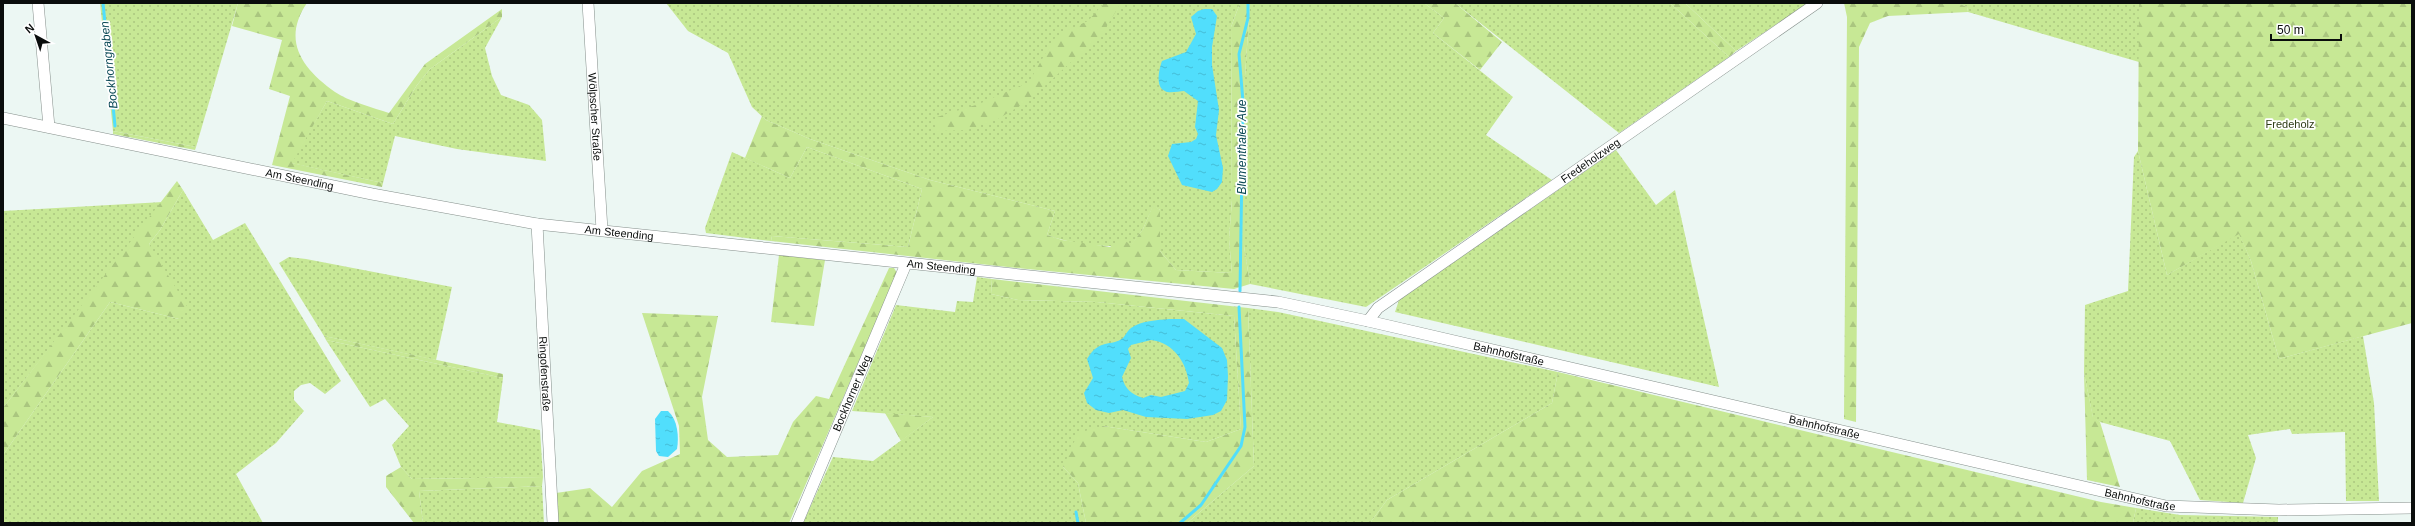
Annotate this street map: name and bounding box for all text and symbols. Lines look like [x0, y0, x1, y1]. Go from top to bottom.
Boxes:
north arrow [16, 16, 56, 56]
scale bar [2271, 16, 2341, 42]
water label: Bockhorngraben [97, 20, 121, 110]
text: N [23, 21, 37, 35]
text: 50 m [2277, 23, 2304, 37]
street label: Wölpscher Straße [586, 72, 604, 161]
water label: Blumenthaler Aue [1235, 99, 1249, 194]
park label: Fredeholz [2266, 118, 2314, 130]
street label: Fredeholzweg [1559, 136, 1622, 185]
street label: Am Steending [265, 166, 335, 192]
street label: Am Steending [584, 223, 654, 242]
street label: Am Steending [906, 257, 976, 276]
street label: Ringofenstraße [537, 336, 553, 412]
street label: Bahnhofstraße [1472, 340, 1545, 368]
street label: Bockhorner Weg [830, 353, 873, 433]
street label: Bahnhofstraße [1788, 413, 1861, 441]
street label: Bahnhofstraße [2103, 486, 2176, 513]

